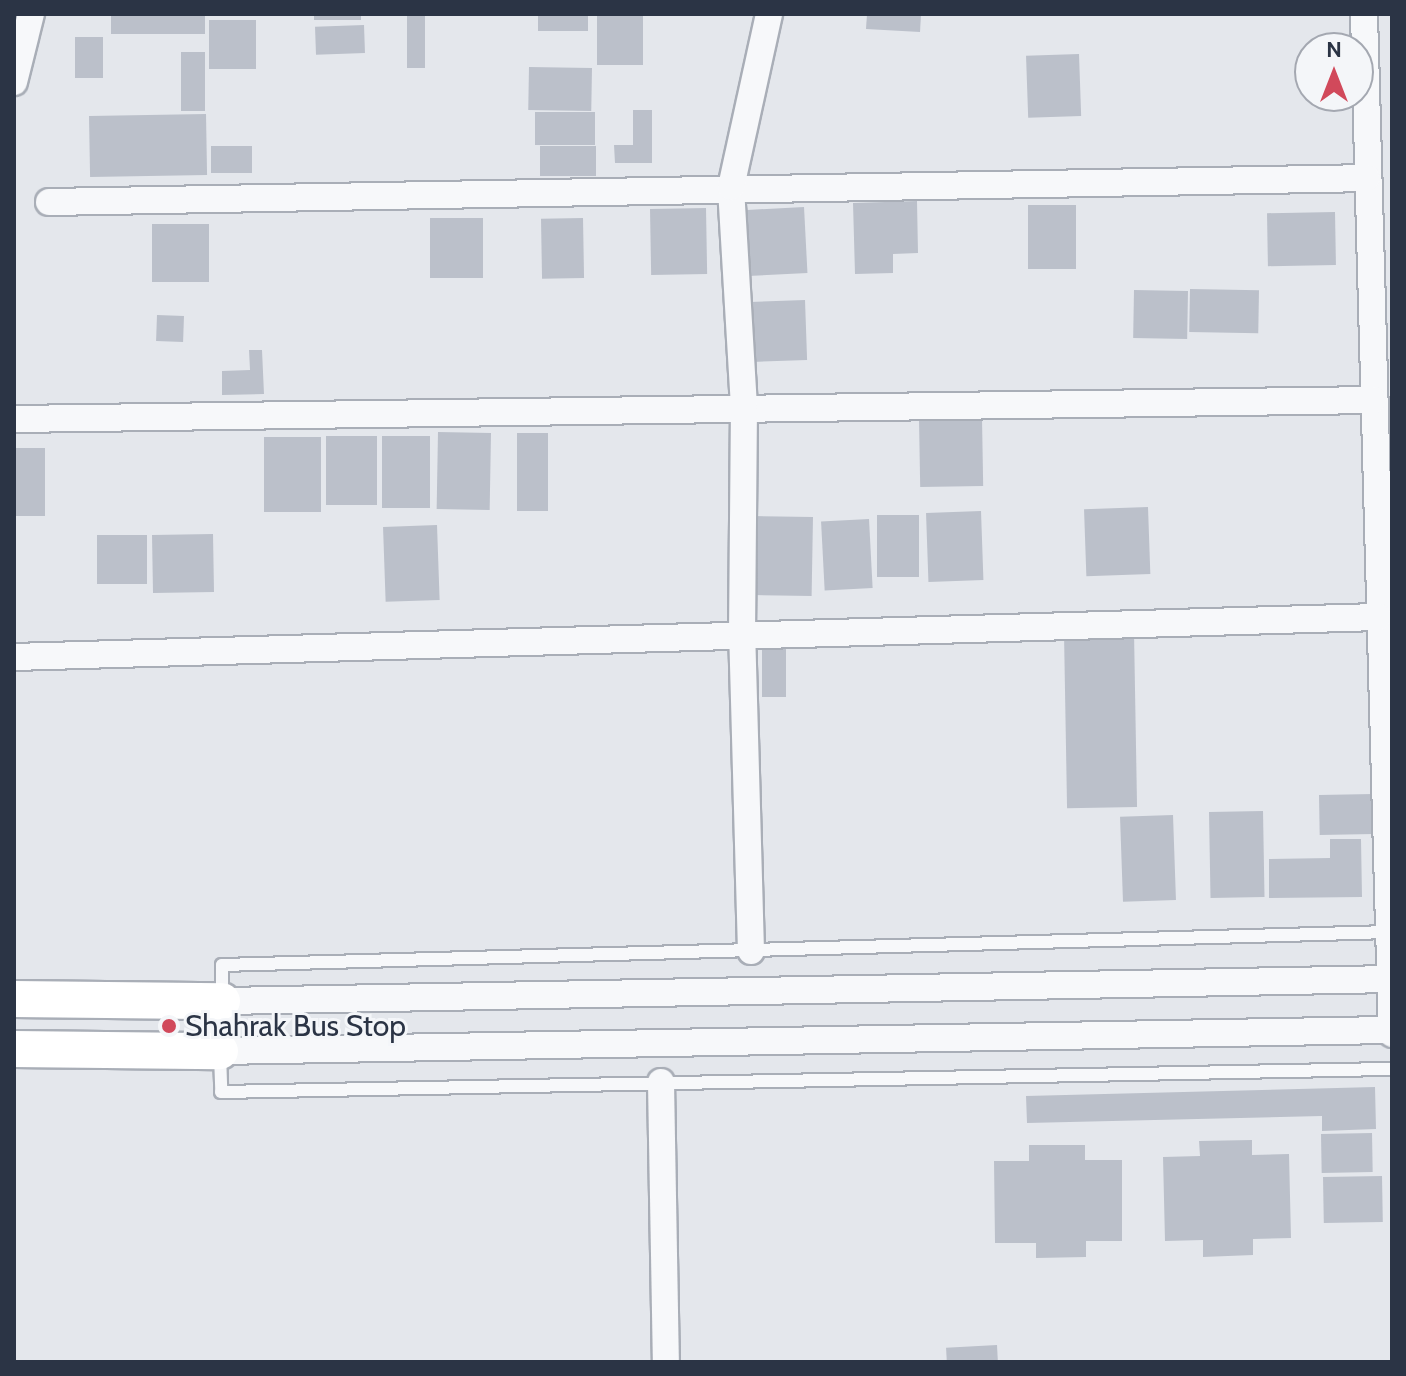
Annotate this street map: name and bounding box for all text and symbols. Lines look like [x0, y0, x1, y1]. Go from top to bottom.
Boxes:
north arrow [1294, 32, 1374, 112]
text: N [1326, 36, 1342, 63]
place label: Shahrak Bus Stop [185, 1008, 406, 1044]
marker: Shahrak Bus Stop [160, 1017, 178, 1035]

